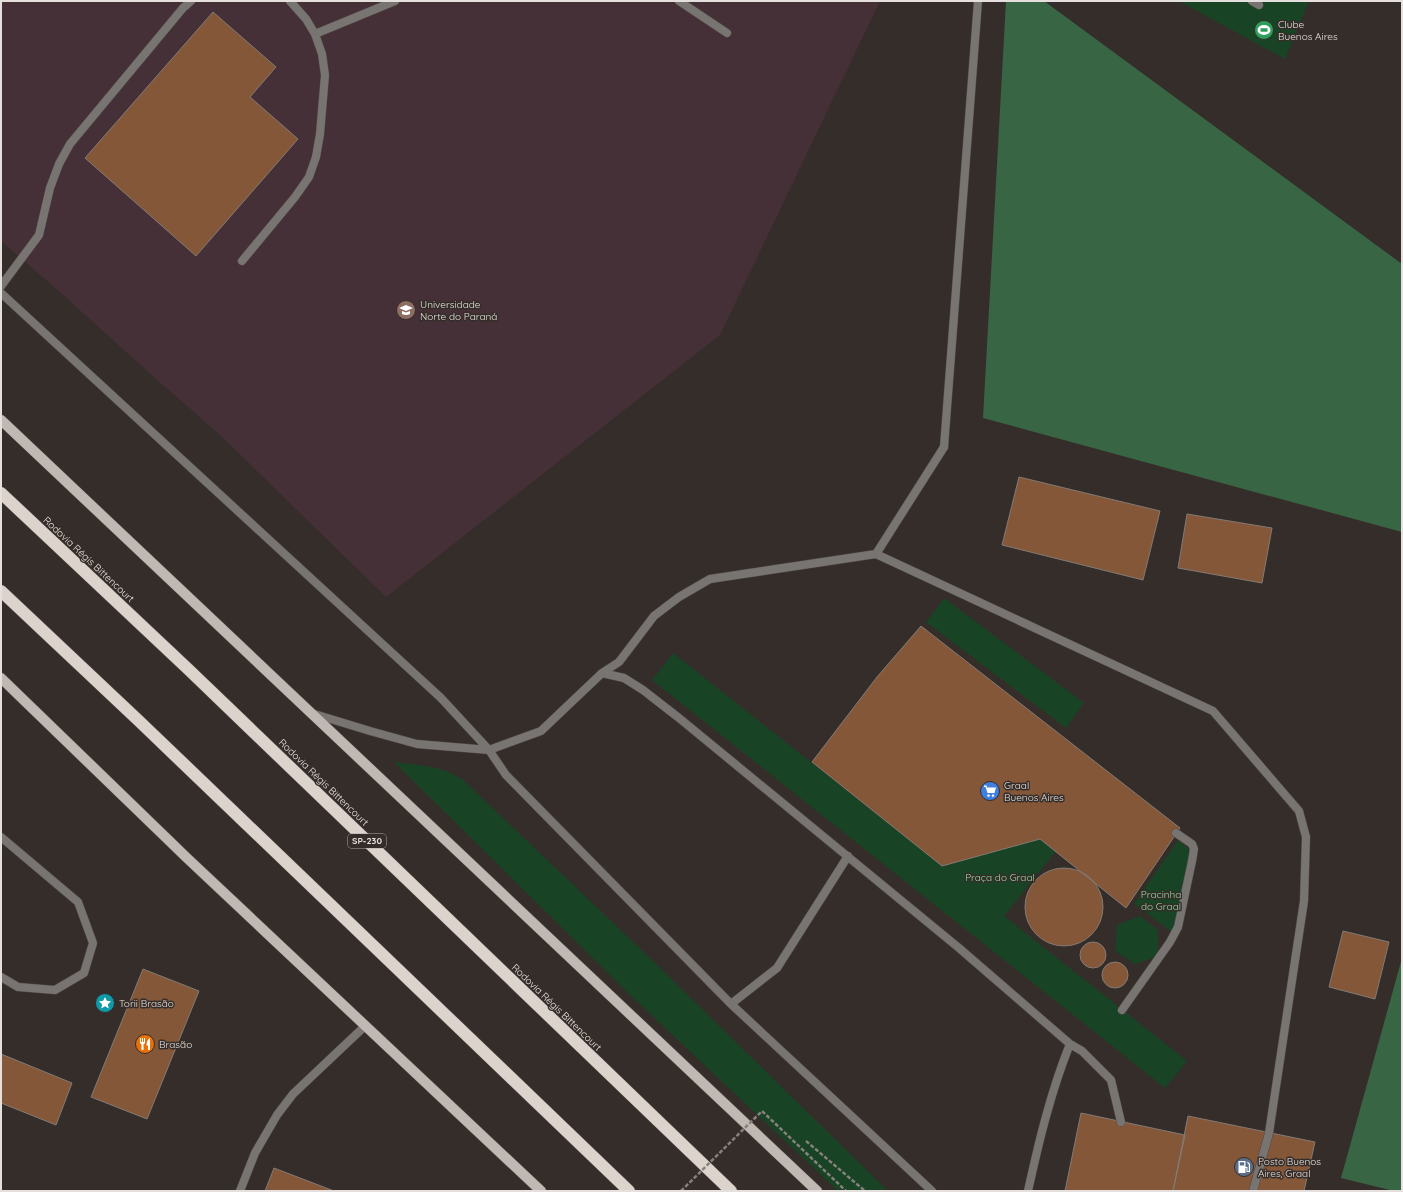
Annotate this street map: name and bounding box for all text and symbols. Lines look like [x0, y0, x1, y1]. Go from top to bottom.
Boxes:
place label: Clube Buenos Aires [1278, 18, 1338, 43]
sports icon: Clube Buenos Aires [1253, 19, 1275, 41]
place label: Universidade Norte do Paraná [420, 298, 497, 323]
school or university icon: Universidade Norte do Paraná [395, 299, 417, 321]
street label: Rodovia Régis Bittencourt [40, 514, 137, 605]
street label: Rodovia Régis Bittencourt [276, 736, 372, 829]
place label: Graal Buenos Aires [1004, 779, 1064, 804]
supermarket icon: Graal Buenos Aires [979, 780, 1001, 802]
road number: SP-230 [348, 834, 386, 848]
park label: Praça do Graal [965, 871, 1035, 884]
park label: Pracinha do Graal [1141, 888, 1181, 913]
street label: Rodovia Régis Bittencourt [509, 961, 605, 1054]
place icon: Torii Brasão [94, 992, 116, 1014]
place label: Torii Brasão [119, 997, 174, 1010]
restaurant icon: Brasão [134, 1033, 156, 1055]
place label: Brasão [159, 1038, 192, 1051]
place label: Posto Buenos Aires, Graal [1258, 1155, 1321, 1180]
fuel station icon: Posto Buenos Aires, Graal [1233, 1156, 1255, 1178]

